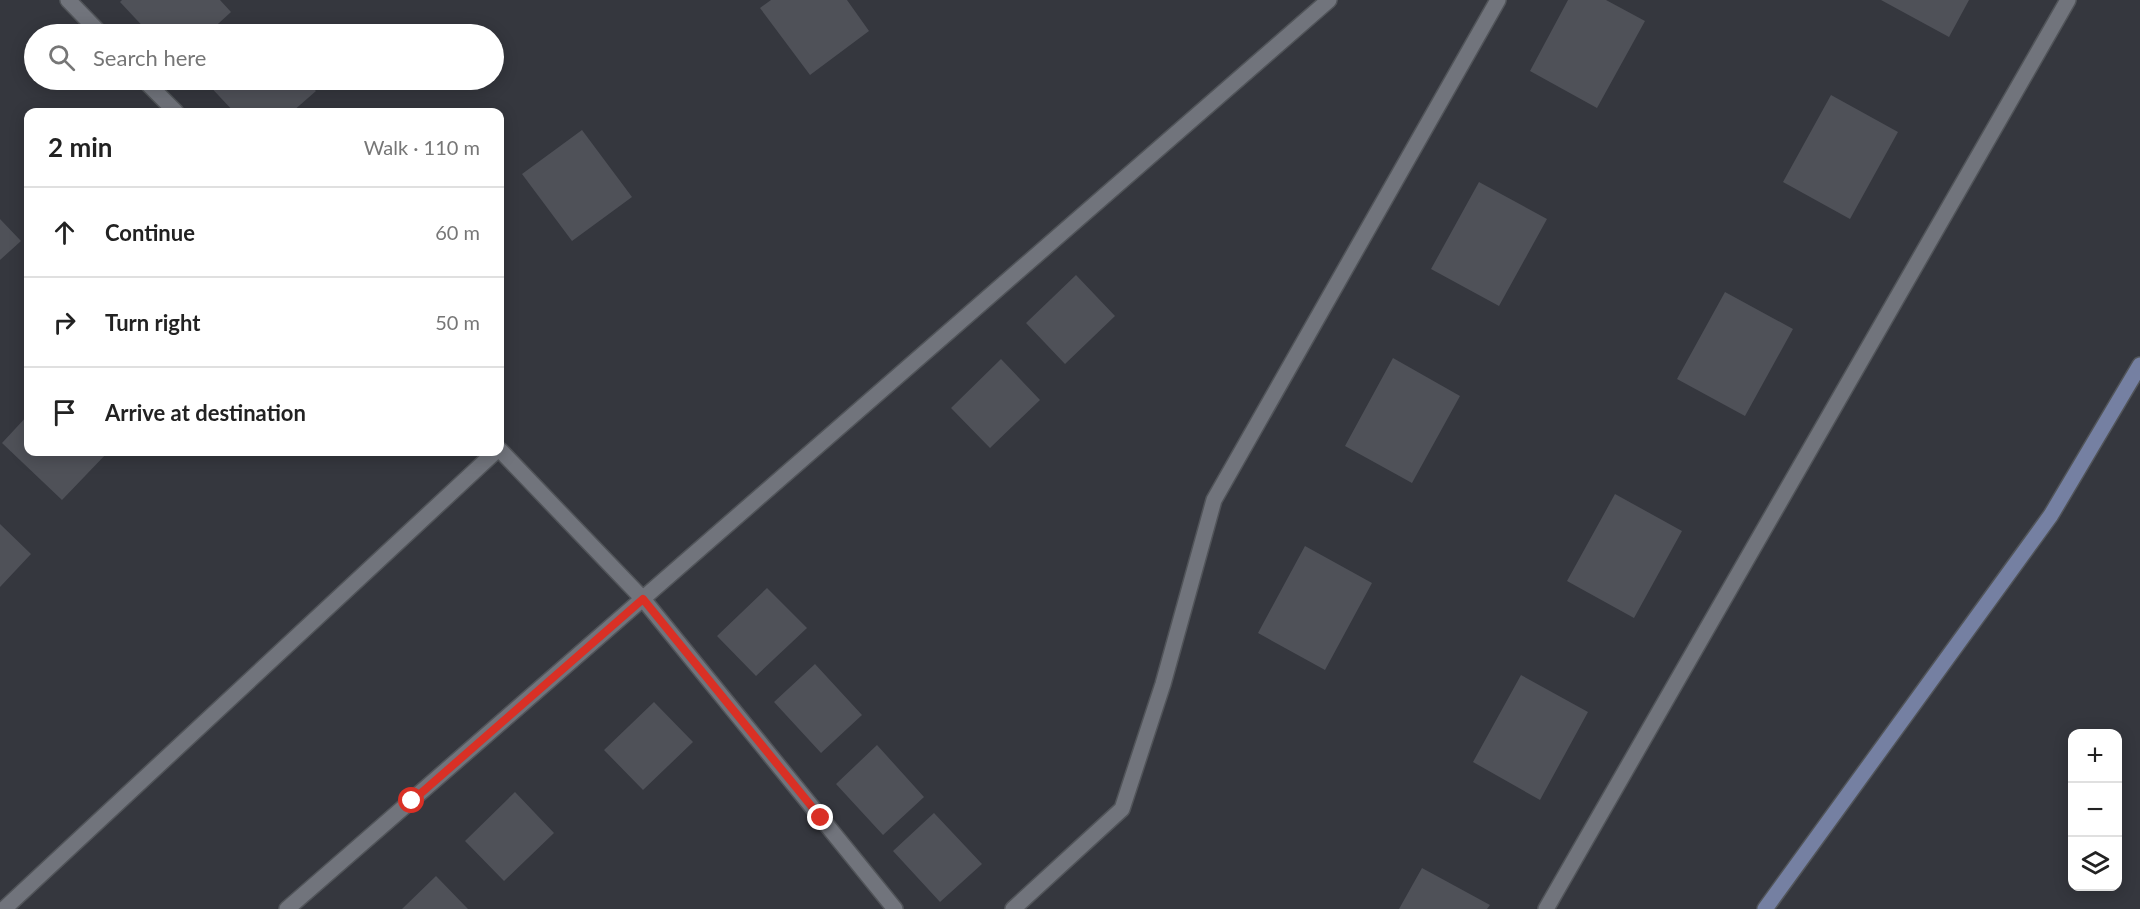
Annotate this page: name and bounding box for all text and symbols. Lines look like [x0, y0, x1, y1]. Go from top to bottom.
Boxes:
search box [24, 24, 504, 90]
icon: search [45, 41, 78, 74]
text: Search here [93, 44, 206, 71]
text: 2 min [48, 131, 112, 163]
text: Walk · 110 m [364, 135, 480, 159]
icon: ahead [48, 216, 81, 249]
text: Continue [105, 219, 195, 246]
text: 60 m [435, 220, 480, 244]
icon: right [48, 306, 81, 339]
text: Turn right [105, 309, 200, 336]
text: 50 m [435, 310, 480, 334]
icon: arrive [48, 396, 81, 429]
text: Arrive at destination [105, 399, 306, 426]
map controls [2068, 729, 2122, 891]
button: + [2068, 729, 2122, 783]
button: − [2068, 783, 2122, 837]
route start [398, 787, 424, 813]
route end [807, 804, 833, 830]
button: layers [2068, 837, 2122, 891]

